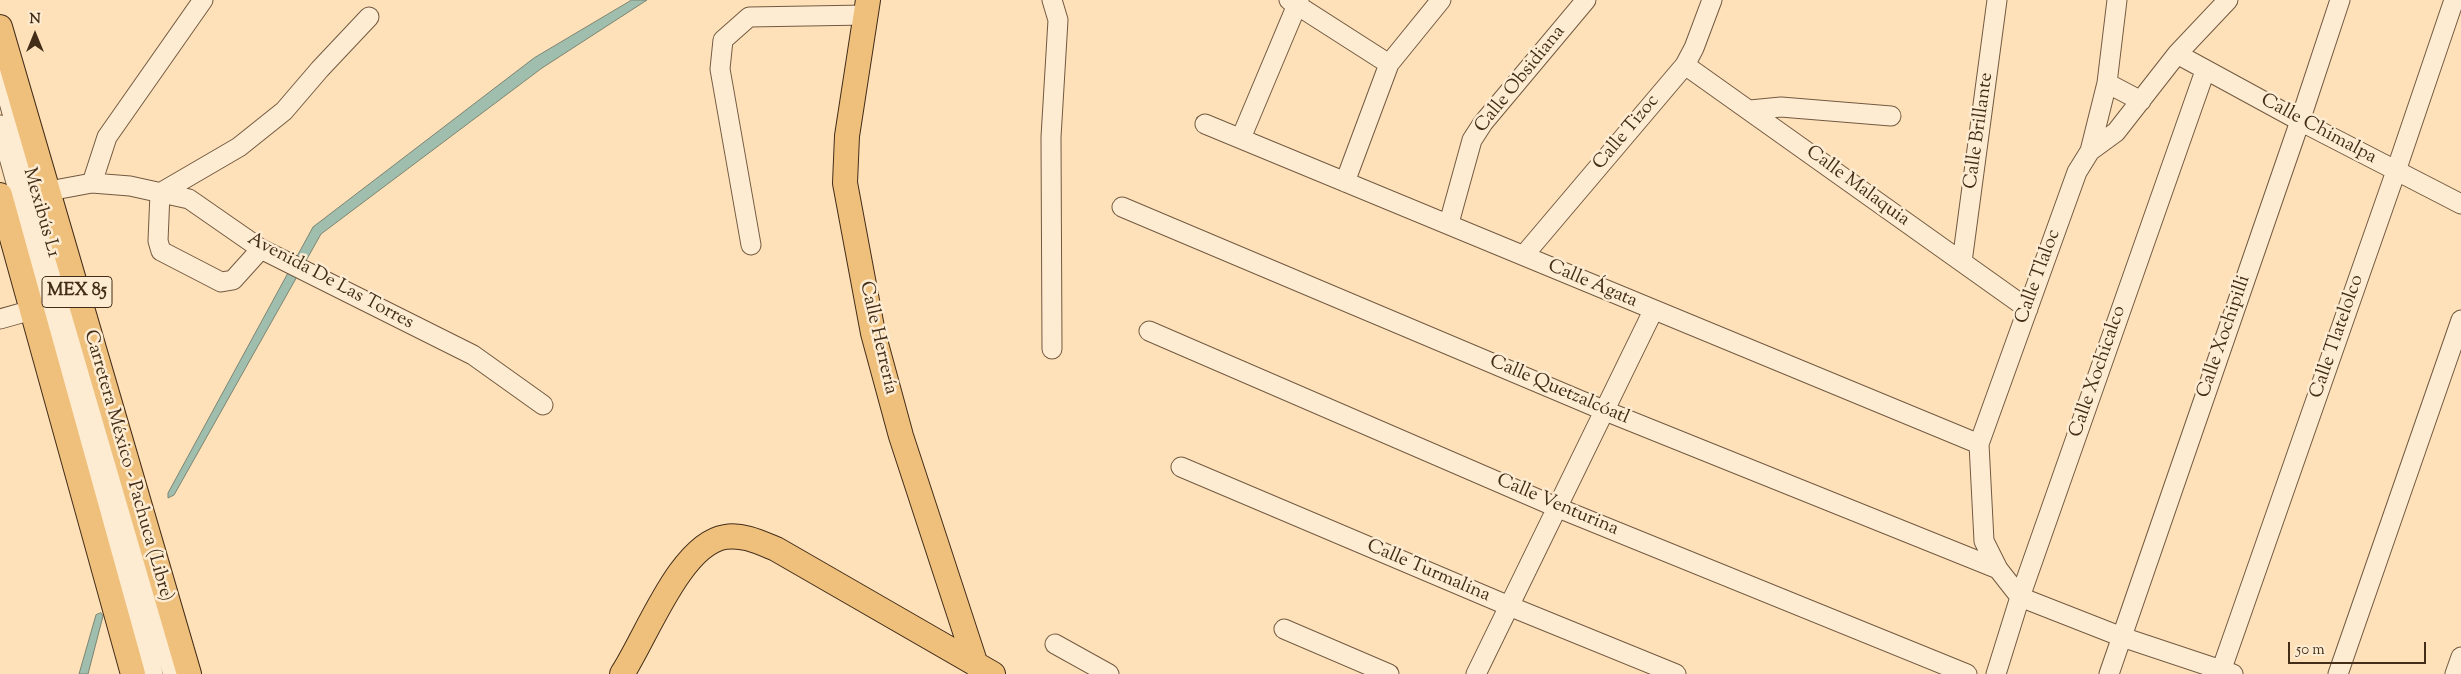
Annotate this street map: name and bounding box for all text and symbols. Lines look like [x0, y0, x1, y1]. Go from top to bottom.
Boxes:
north arrow [10, 10, 60, 60]
text: N [29, 10, 41, 30]
street label: Calle Obsidiana [1471, 22, 1571, 138]
street label: Calle Brillante [1961, 71, 1999, 191]
street label: Calle Chimalpa [2256, 90, 2380, 170]
street label: Calle Tizoc [1589, 91, 1665, 175]
street label: Calle Malaquia [1801, 142, 1913, 232]
street label: Mexibús L1 [16, 166, 64, 260]
street label: Calle Tlaloc [2011, 227, 2067, 327]
street label: Avenida De Las Torres [243, 228, 417, 336]
street label: Calle Ágata [1544, 256, 1640, 314]
street label: Calle Tlatelolco [2306, 272, 2370, 402]
street label: Calle Xochipilli [2193, 273, 2257, 401]
road number: MEX 85 [42, 276, 112, 308]
street label: Calle Herrería [853, 279, 901, 397]
street label: Calle Xochicalco [2066, 303, 2132, 441]
street label: Carretera México - Pachuca (Libre) [77, 328, 177, 604]
street label: Calle Quetzalcóatl [1486, 351, 1632, 431]
street label: Calle Venturina [1493, 470, 1621, 542]
street label: Calle Turmalina [1363, 536, 1493, 608]
scale bar [2291, 632, 2428, 664]
text: 50 m [2296, 640, 2325, 661]

